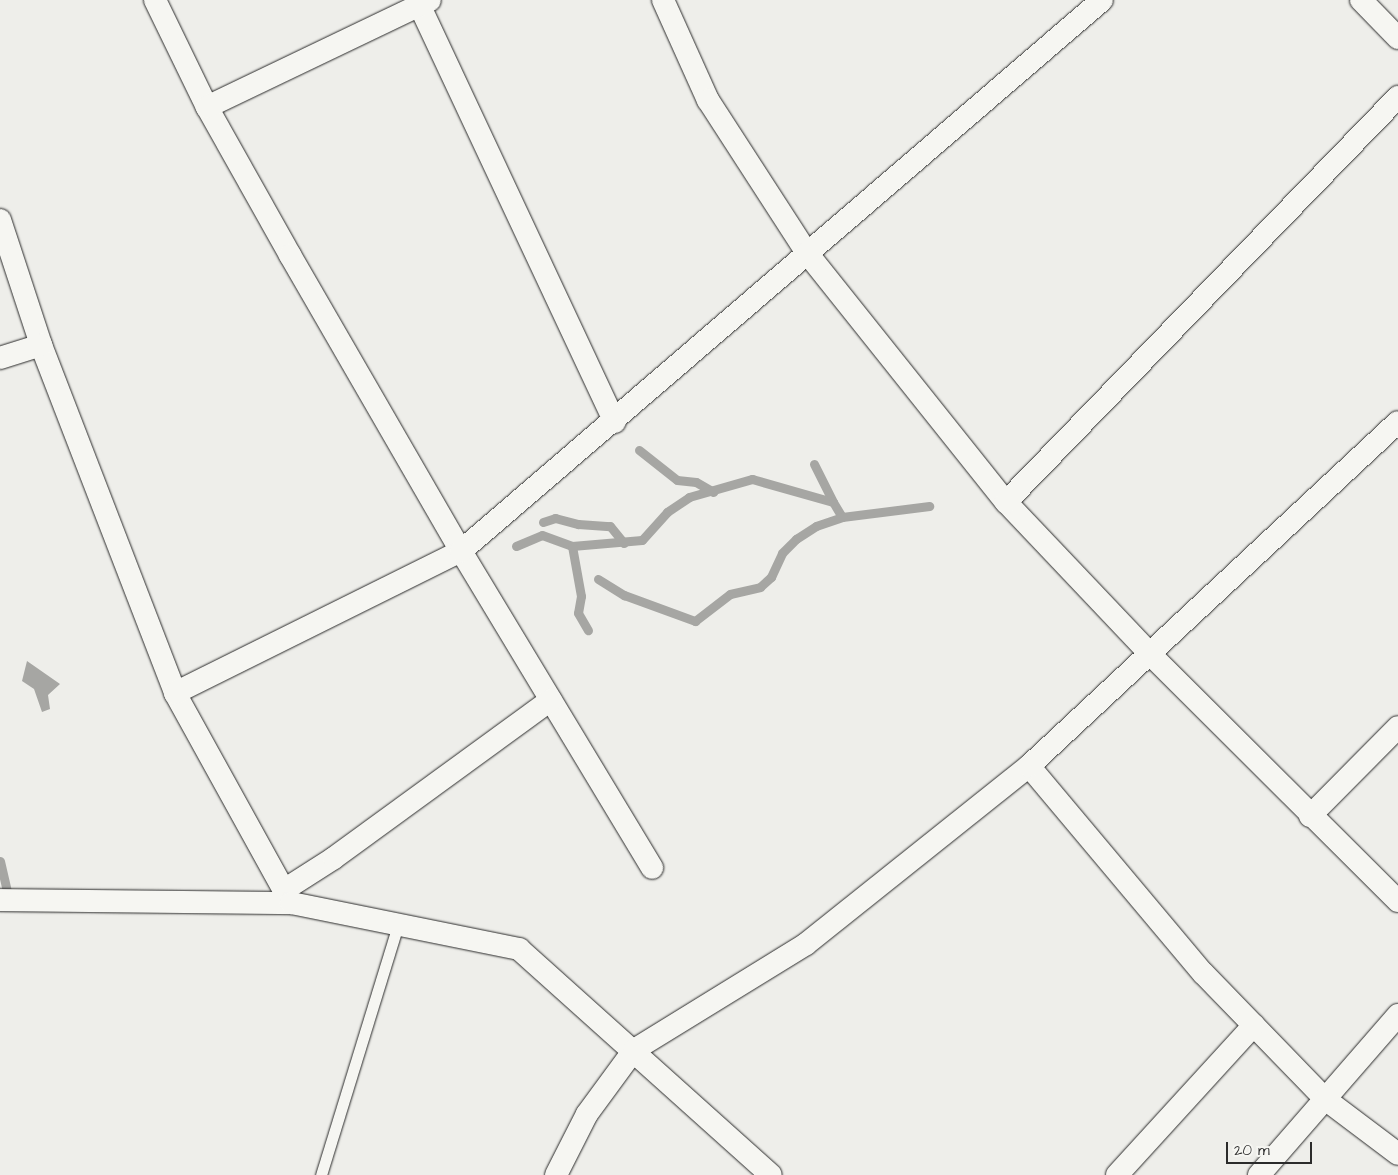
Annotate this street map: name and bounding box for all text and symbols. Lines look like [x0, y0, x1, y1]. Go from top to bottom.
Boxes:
scale bar [1228, 1132, 1314, 1164]
text: 20 m [1234, 1140, 1270, 1161]

